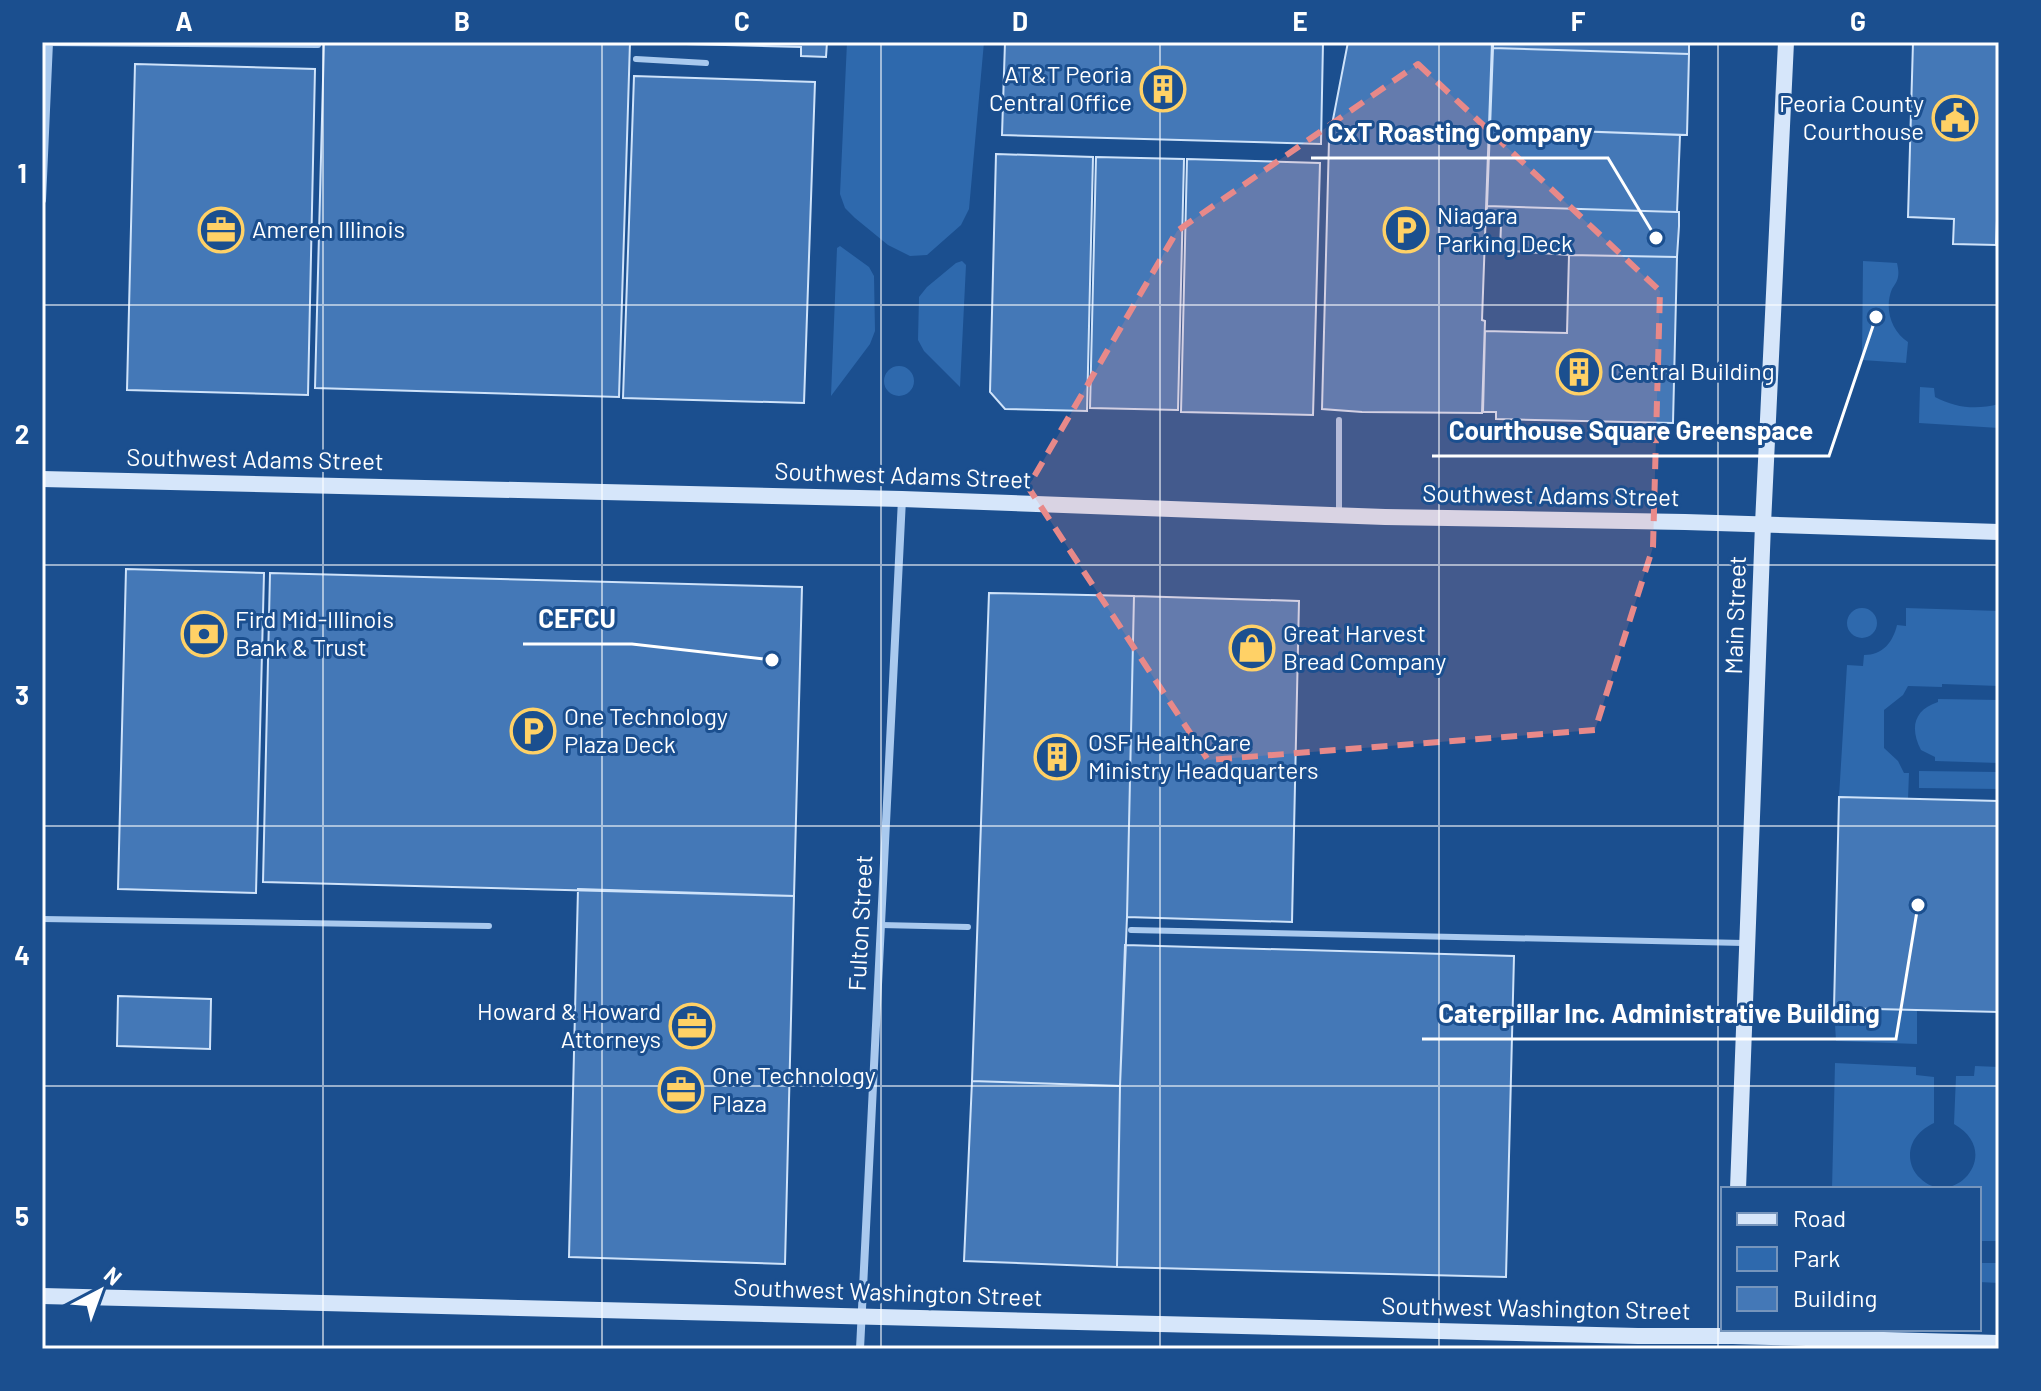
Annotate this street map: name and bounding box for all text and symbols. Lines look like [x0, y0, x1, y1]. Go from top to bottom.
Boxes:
text: A [175, 5, 193, 36]
text: B [454, 5, 470, 36]
text: C [734, 5, 750, 36]
text: D [1012, 5, 1028, 36]
text: E [1292, 5, 1308, 36]
text: F [1571, 5, 1586, 36]
text: G [1850, 5, 1866, 36]
place label: AT&T Peoria Central Office [989, 59, 1132, 116]
building icon: AT&T Peoria Central Office [1139, 65, 1187, 113]
place label: Peoria County Courthouse [1779, 88, 1924, 145]
public building icon: Peoria County Courthouse [1931, 94, 1979, 142]
callout: CxT Roasting Company [1311, 108, 1608, 158]
text: CxT Roasting Company [1328, 116, 1592, 147]
text: 1 [17, 157, 27, 188]
place label: Niagara Parking Deck [1437, 200, 1573, 257]
office icon: Ameren Illinois [197, 206, 245, 254]
parking icon: Niagara Parking Deck [1382, 206, 1430, 254]
place label: Ameren Illinois [252, 214, 405, 243]
building icon: Central Building [1555, 348, 1603, 396]
place label: Central Building [1610, 356, 1775, 385]
callout: Courthouse Square Greenspace [1432, 406, 1829, 456]
text: Courthouse Square Greenspace [1449, 414, 1813, 445]
text: 2 [15, 418, 29, 449]
street label: Southwest Adams Street [126, 442, 384, 475]
street label: Southwest Adams Street [774, 456, 1032, 493]
street label: Southwest Adams Street [1422, 478, 1680, 511]
street label: Main Street [1718, 555, 1751, 675]
callout: CEFCU [523, 594, 632, 644]
text: CEFCU [538, 602, 616, 633]
place label: Fird Mid-Illinois Bank & Trust [235, 604, 394, 661]
bank icon: Fird Mid-Illinois Bank & Trust [180, 610, 228, 658]
place label: Great Harvest Bread Company [1283, 618, 1446, 675]
shop icon: Great Harvest Bread Company [1228, 624, 1276, 672]
text: 3 [15, 679, 29, 710]
place label: One Technology Plaza Deck [564, 701, 728, 758]
parking icon: One Technology Plaza Deck [509, 707, 557, 755]
place label: OSF HealthCare Ministry Headquarters [1088, 727, 1318, 784]
building icon: OSF HealthCare Ministry Headquarters [1033, 733, 1081, 781]
street label: Fulton Street [841, 854, 878, 992]
text: 4 [14, 939, 30, 970]
callout: Caterpillar Inc. Administrative Building [1422, 989, 1896, 1039]
place label: Howard & Howard Attorneys [477, 996, 661, 1053]
text: Caterpillar Inc. Administrative Building [1438, 997, 1880, 1028]
office icon: Howard & Howard Attorneys [668, 1002, 716, 1050]
place label: One Technology Plaza [712, 1060, 876, 1117]
office icon: One Technology Plaza [657, 1066, 705, 1114]
legend [1721, 1187, 1981, 1331]
text: 5 [15, 1200, 29, 1231]
text: Road [1793, 1203, 1846, 1232]
text: Park [1793, 1243, 1840, 1272]
north arrow [60, 1251, 140, 1331]
text: N [100, 1261, 128, 1290]
street label: Southwest Washington Street [733, 1272, 1043, 1311]
text: Building [1793, 1283, 1877, 1312]
street label: Southwest Washington Street [1381, 1290, 1691, 1325]

